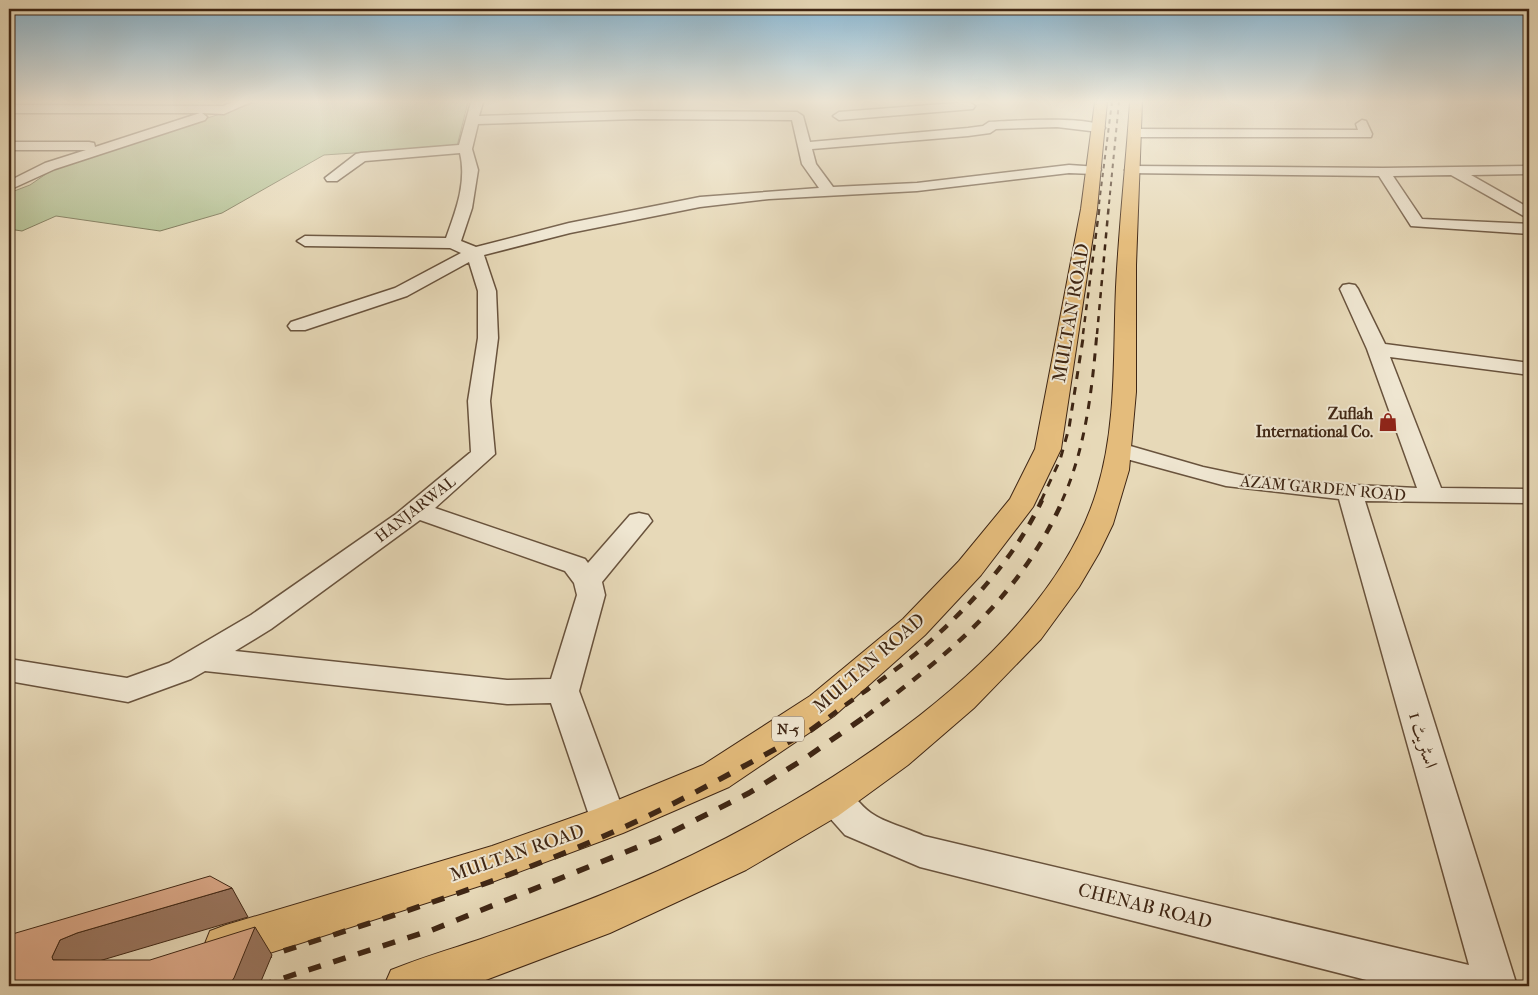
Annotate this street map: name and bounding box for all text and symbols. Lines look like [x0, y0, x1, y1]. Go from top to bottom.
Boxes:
street label: MULTAN ROAD [1048, 242, 1094, 384]
place label: Zuflah International Co. [1256, 404, 1374, 441]
shop icon: Zuflah International Co. [1377, 411, 1399, 433]
street label: AZAM GARDEN ROAD [1238, 471, 1407, 505]
street label: HANJARWAL [371, 472, 459, 546]
street label: MULTAN ROAD [809, 609, 929, 717]
street label: اسٹریٹ 1 [1404, 709, 1442, 771]
road number: N-5 [772, 716, 804, 742]
street label: MULTAN ROAD [447, 820, 587, 886]
street label: CHENAB ROAD [1076, 879, 1214, 933]

